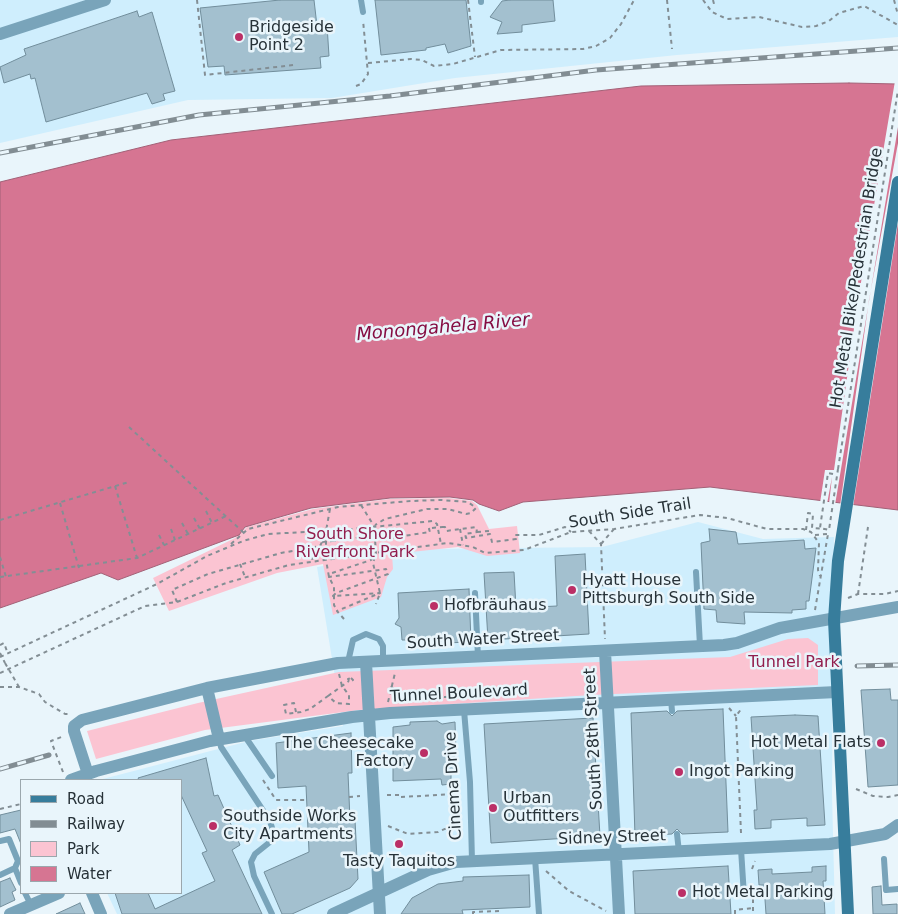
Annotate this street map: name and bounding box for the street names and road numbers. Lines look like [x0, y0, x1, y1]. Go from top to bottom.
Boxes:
street label: Hot Metal Bike/Pedestrian Bridge [827, 146, 887, 410]
street label: South Side Trail [567, 495, 693, 533]
street label: South Water Street [406, 626, 560, 654]
street label: South 28th Street [581, 668, 607, 810]
street label: Tunnel Boulevard [390, 681, 528, 707]
street label: Cinema Drive [442, 731, 466, 841]
street label: Sidney Street [558, 827, 666, 849]

